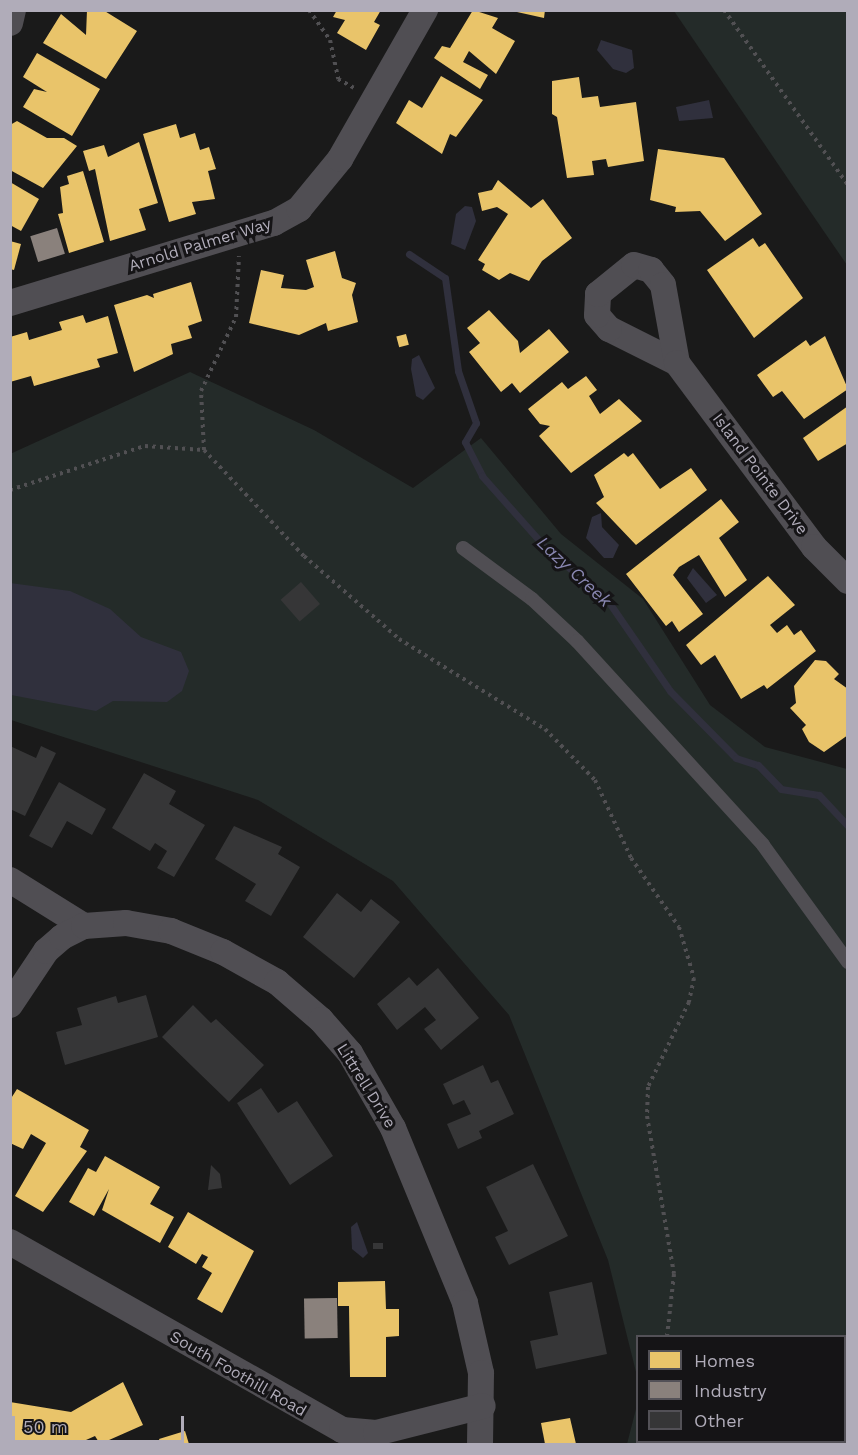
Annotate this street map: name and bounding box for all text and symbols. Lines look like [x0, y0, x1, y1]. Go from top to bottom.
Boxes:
street label: Arnold Palmer Way [126, 214, 274, 276]
street label: Island Pointe Drive [708, 410, 812, 538]
water label: Lazy Creek [532, 532, 616, 612]
street label: Littrell Drive [332, 1040, 400, 1132]
street label: South Foothill Road [166, 1327, 310, 1421]
legend [636, 1335, 846, 1443]
text: Homes [694, 1350, 755, 1371]
text: Industry [694, 1380, 766, 1401]
scale bar [15, 1404, 188, 1442]
text: Other [694, 1410, 744, 1431]
text: 50 m [23, 1416, 68, 1437]

